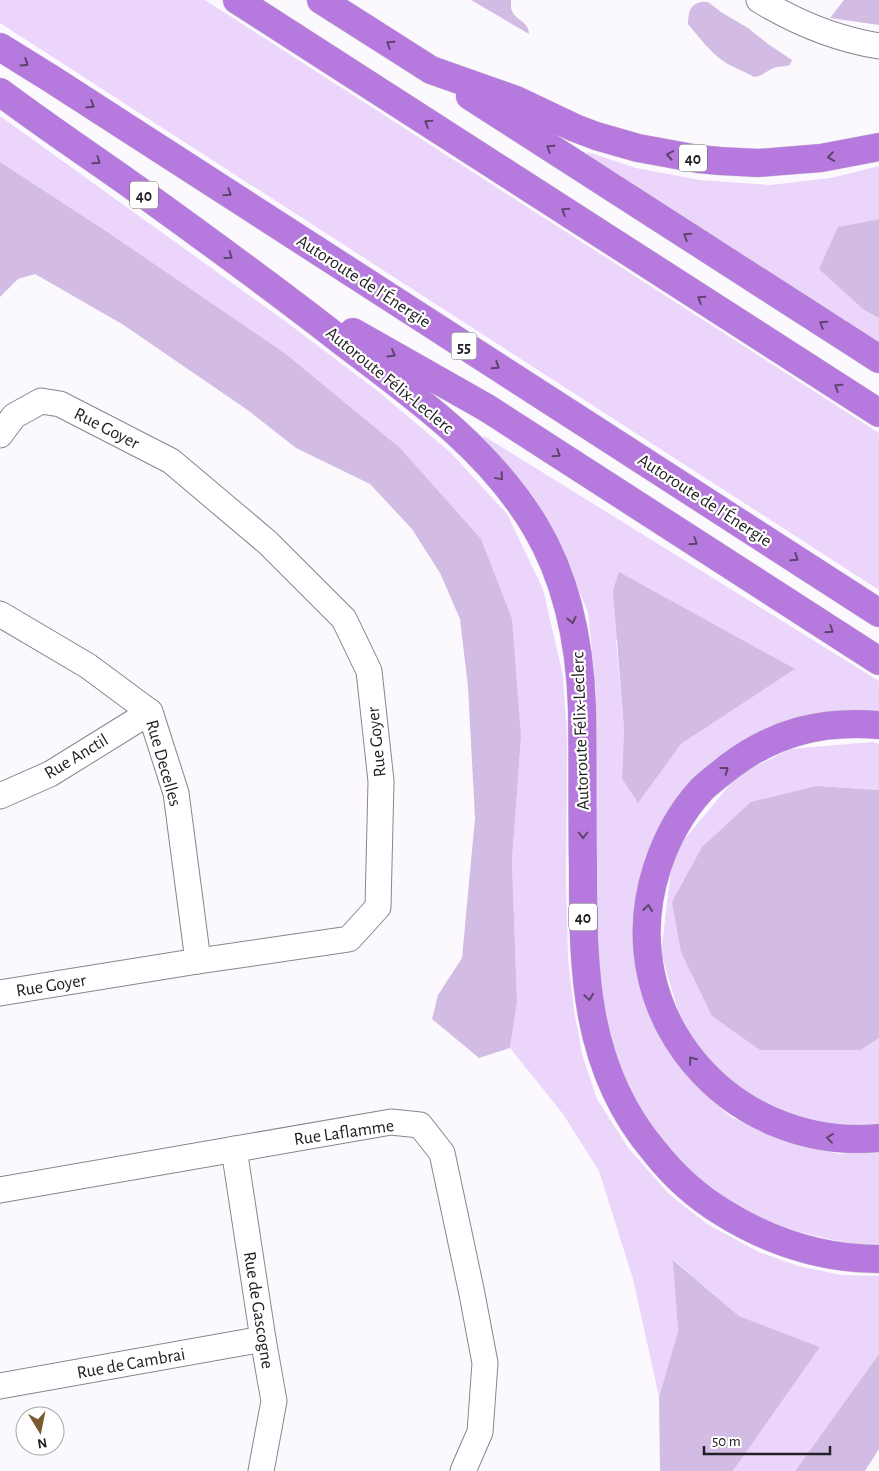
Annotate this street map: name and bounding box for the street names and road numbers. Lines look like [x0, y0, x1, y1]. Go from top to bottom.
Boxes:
road number: 40 [679, 144, 707, 172]
road number: 40 [130, 182, 158, 208]
street label: Autoroute de l'Énergie [293, 229, 435, 332]
street label: Autoroute Félix-Leclerc [322, 324, 457, 438]
road number: 55 [452, 332, 476, 360]
street label: Rue Goyer [71, 405, 142, 453]
street label: Autoroute de l'Énergie [634, 448, 776, 551]
street label: Autoroute Félix-Leclerc [569, 651, 593, 810]
street label: Rue Goyer [364, 706, 390, 778]
street label: Rue Decelles [142, 718, 184, 809]
street label: Rue Anctil [41, 731, 112, 783]
road number: 40 [569, 904, 597, 930]
street label: Rue Goyer [15, 972, 88, 1000]
street label: Rue Laflamme [293, 1117, 395, 1149]
street label: Rue de Gascogne [240, 1250, 276, 1370]
street label: Rue de Cambrai [75, 1346, 187, 1382]

